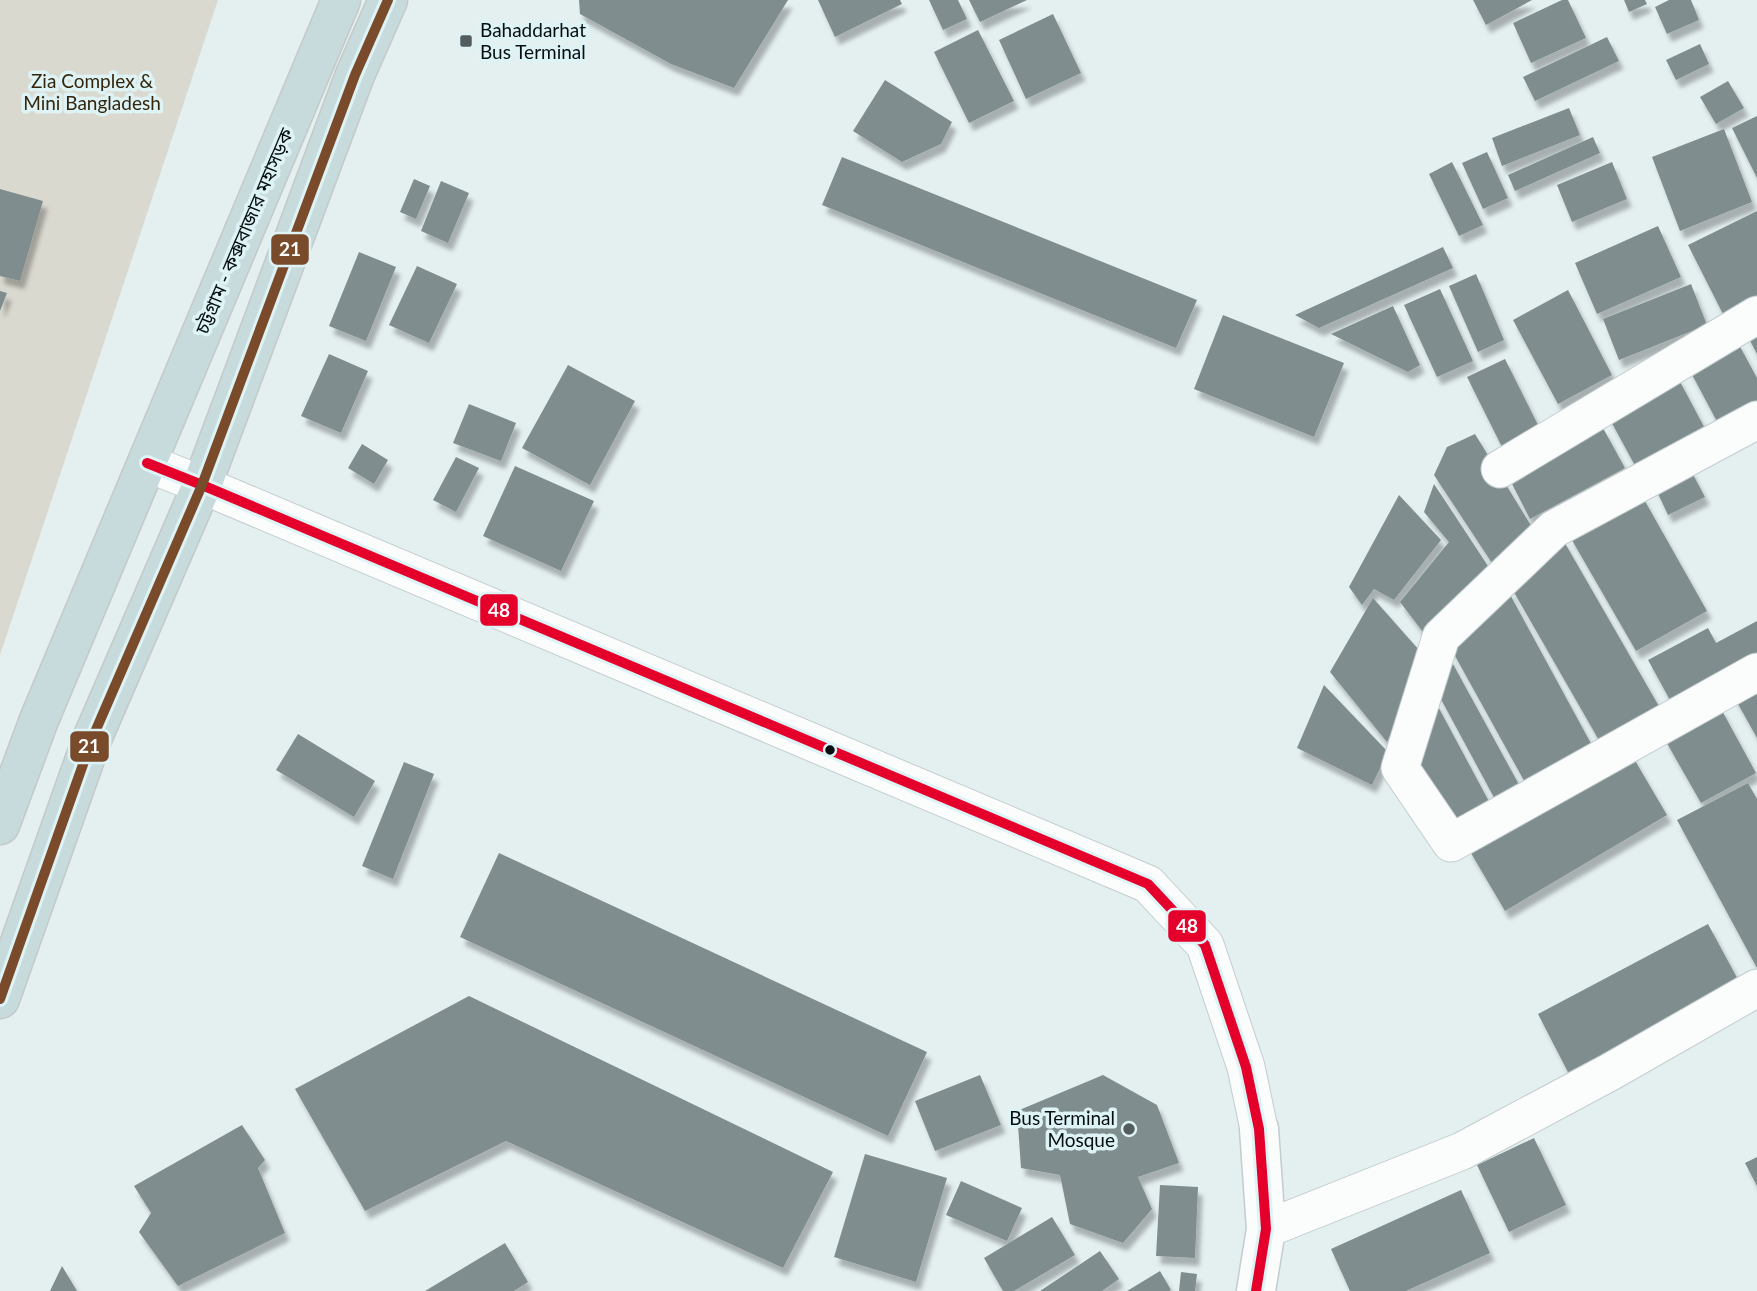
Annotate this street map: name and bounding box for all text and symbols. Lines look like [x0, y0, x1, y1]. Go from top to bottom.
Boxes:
place label: Bahaddarhat Bus Terminal [480, 18, 586, 63]
marker: Bahaddarhat Bus Terminal [458, 33, 474, 49]
park label: Zia Complex & Mini Bangladesh [23, 69, 161, 114]
street label: চট্টগ্রাম - কক্সবাজার মহাসড়ক [189, 124, 298, 338]
line badge: 21 [270, 233, 310, 266]
text: 21 [279, 237, 301, 260]
line badge: 48 [479, 593, 519, 627]
text: 48 [488, 598, 510, 621]
line badge: 21 [69, 730, 110, 763]
text: 21 [78, 734, 100, 757]
unlabelled marker [823, 743, 837, 757]
line badge: 48 [1167, 909, 1207, 943]
text: 48 [1176, 914, 1198, 937]
place label: Bus Terminal Mosque [1009, 1106, 1115, 1151]
marker: Bus Terminal Mosque [1121, 1121, 1137, 1137]

